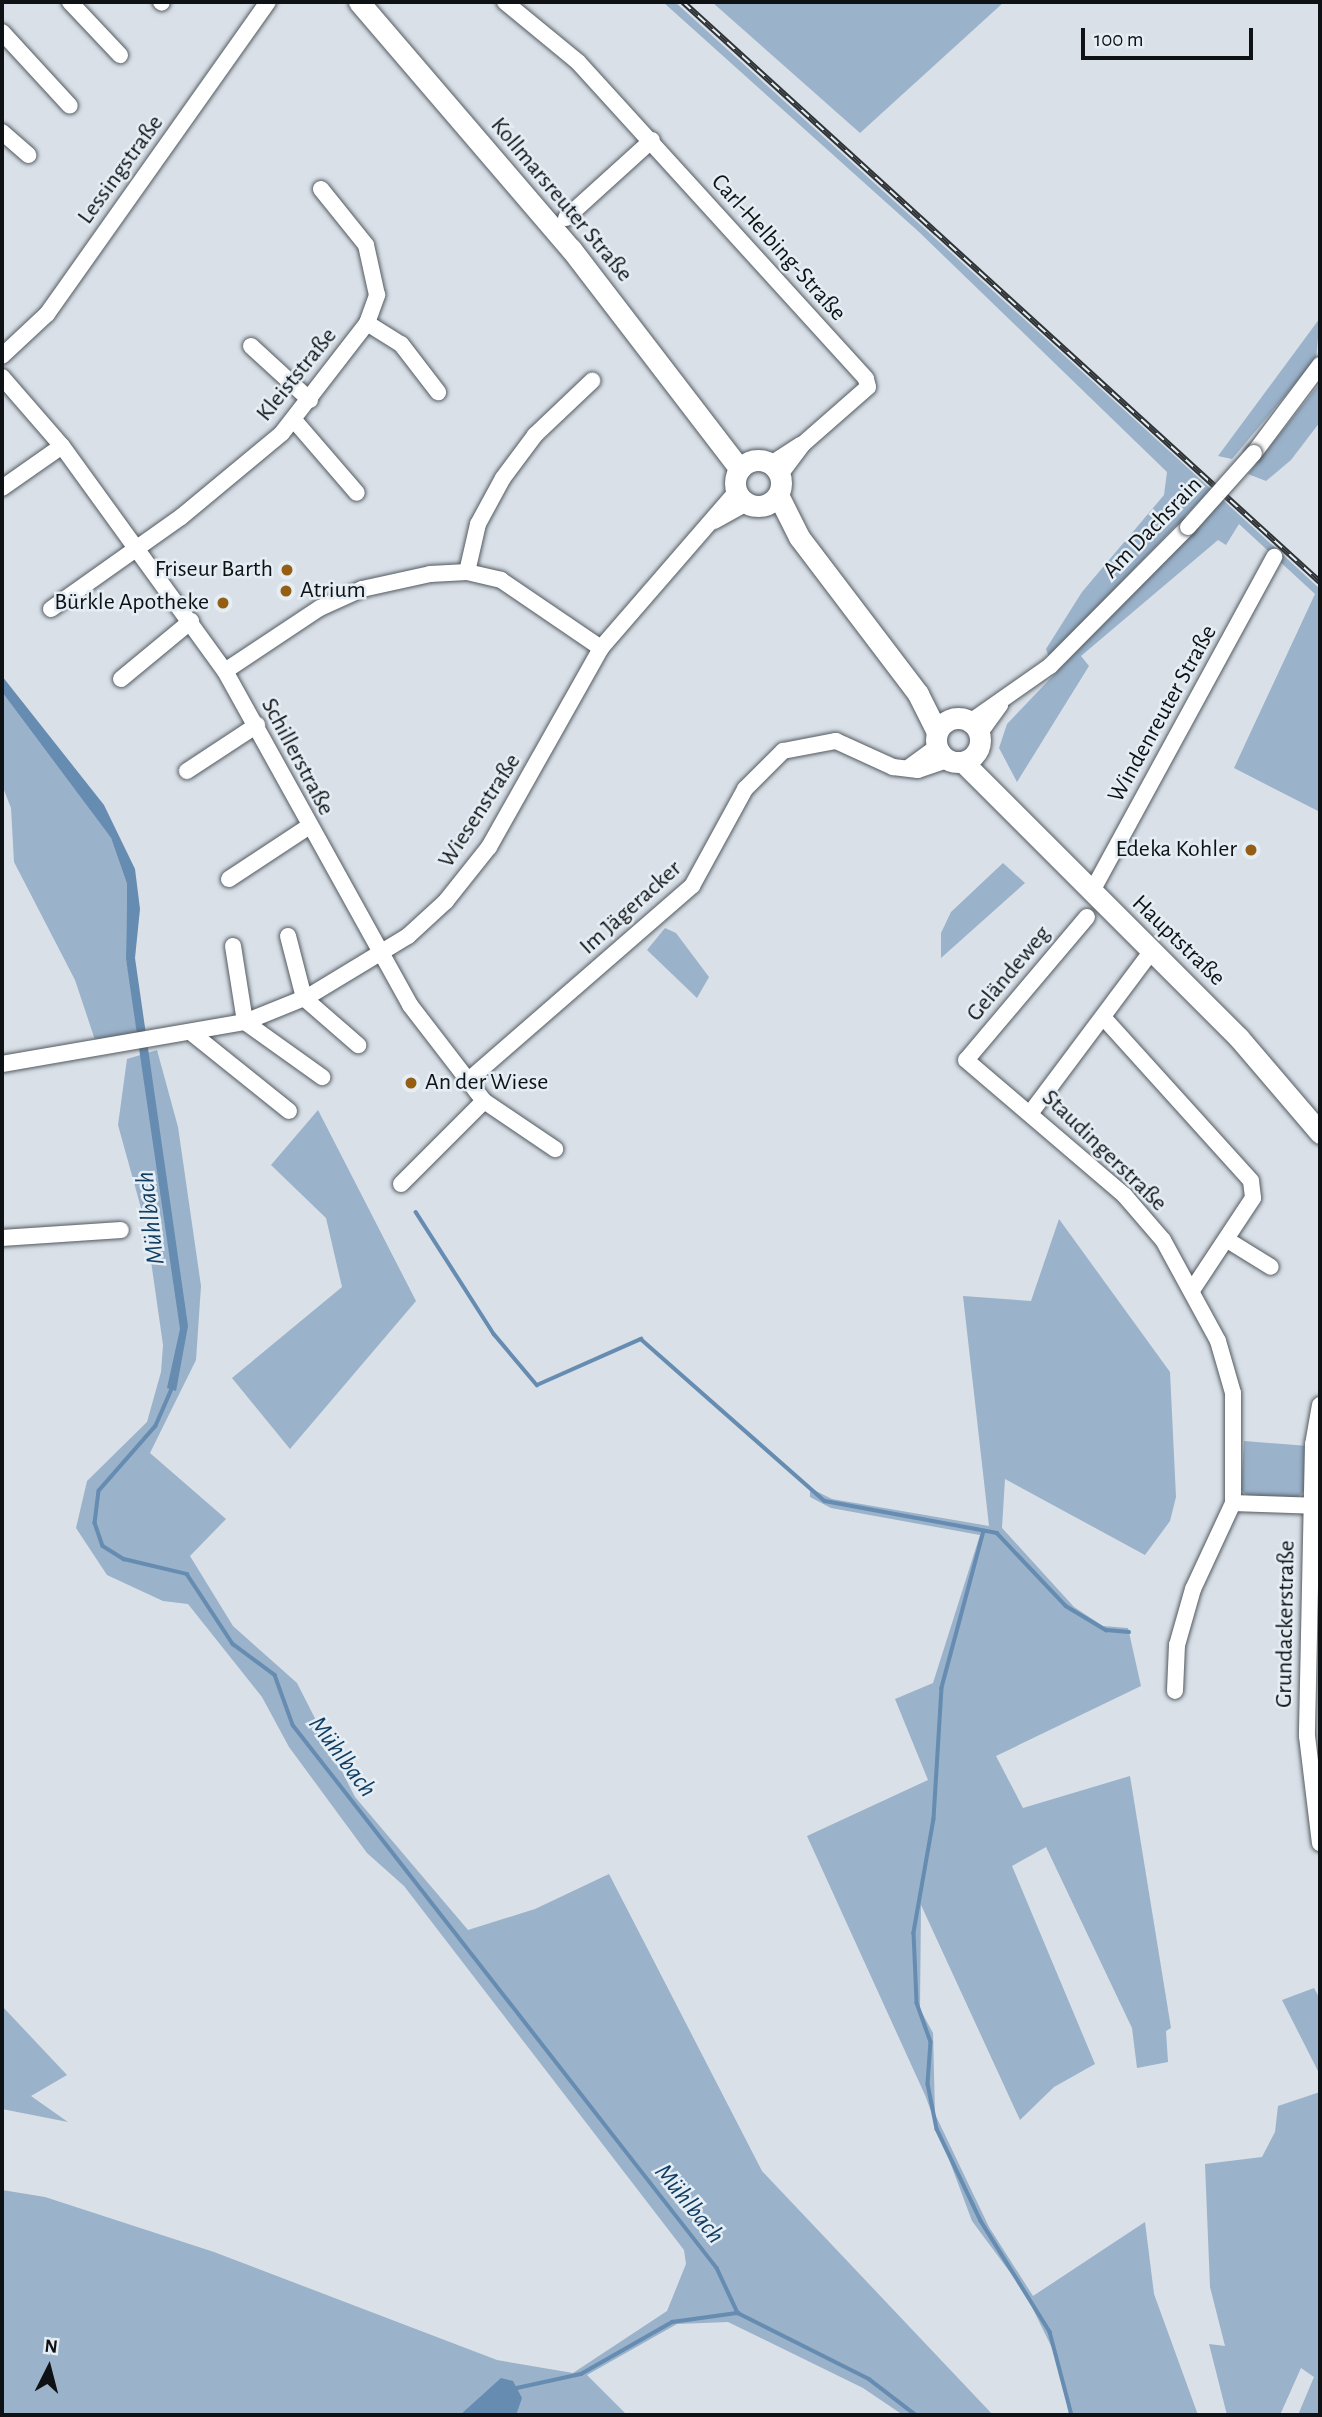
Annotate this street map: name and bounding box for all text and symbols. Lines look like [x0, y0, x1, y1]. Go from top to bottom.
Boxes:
scale bar [1084, 14, 1256, 58]
text: 100 m [1094, 29, 1144, 50]
street label: Lessingstraße [72, 110, 170, 230]
street label: Kollmarsreuter Straße [484, 112, 638, 288]
street label: Carl-Helbing-Straße [704, 168, 852, 328]
street label: Kleiststraße [251, 322, 343, 428]
street label: Am Dachsrain [1097, 471, 1209, 585]
place label: Friseur Barth [155, 556, 273, 584]
marker: Friseur Barth [279, 562, 295, 578]
place label: Atrium [300, 577, 366, 605]
marker: Atrium [278, 583, 294, 599]
place label: Bürkle Apotheke [54, 589, 209, 617]
marker: Bürkle Apotheke [215, 595, 231, 611]
street label: Windenreuter Straße [1102, 620, 1224, 808]
street label: Schillerstraße [254, 693, 340, 821]
street label: Wiesenstraße [432, 749, 528, 873]
place label: Edeka Kohler [1115, 836, 1237, 864]
marker: Edeka Kohler [1243, 842, 1259, 858]
street label: Im Jägeracker [574, 855, 688, 961]
street label: Hauptstraße [1125, 889, 1231, 993]
street label: Geländeweg [961, 920, 1057, 1028]
place label: An der Wiese [425, 1069, 548, 1097]
marker: An der Wiese [403, 1075, 419, 1091]
street label: Staudingerstraße [1035, 1084, 1173, 1218]
water label: Mühlbach [130, 1170, 172, 1266]
street label: Grundackerstraße [1270, 1540, 1302, 1708]
water label: Mühlbach [301, 1710, 383, 1804]
water label: Mühlbach [647, 2158, 731, 2250]
north arrow [14, 2333, 84, 2403]
text: N [44, 2336, 59, 2357]

